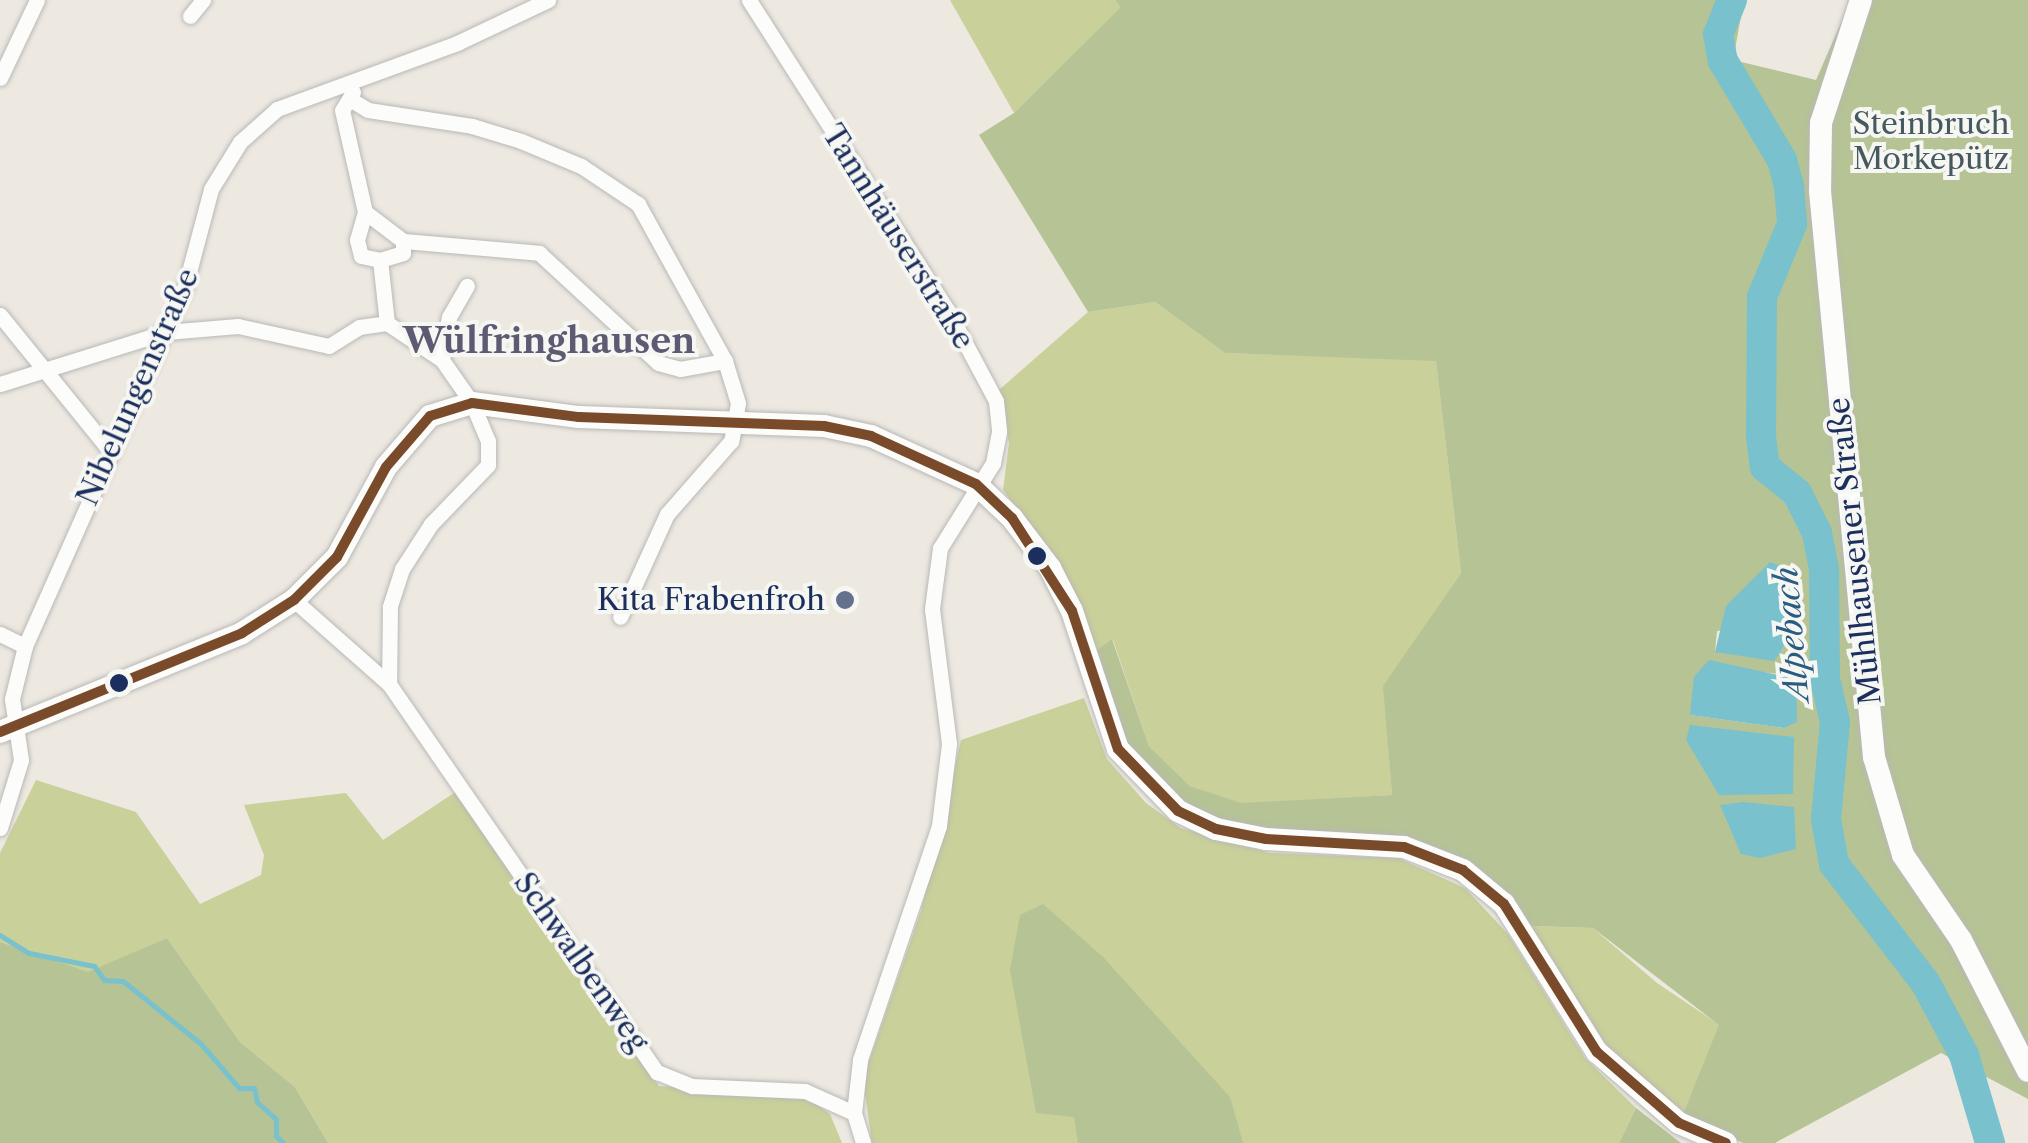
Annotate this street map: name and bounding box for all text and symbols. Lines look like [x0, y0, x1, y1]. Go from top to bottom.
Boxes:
park label: Steinbruch Morkepütz [1852, 106, 2010, 176]
street label: Tannhäuserstraße [814, 118, 982, 356]
street label: Nibelungenstraße [70, 263, 206, 511]
district label: Wülfringhausen [403, 320, 695, 362]
street label: Mühlhausener Straße [1821, 395, 1889, 707]
unlabelled marker [1027, 546, 1047, 566]
water label: Alpebach [1767, 565, 1817, 703]
place label: Kita Frabenfroh [597, 582, 825, 618]
marker: Kita Frabenfroh [834, 589, 856, 611]
unlabelled marker [109, 673, 129, 693]
street label: Schwalbenweg [506, 866, 656, 1058]

